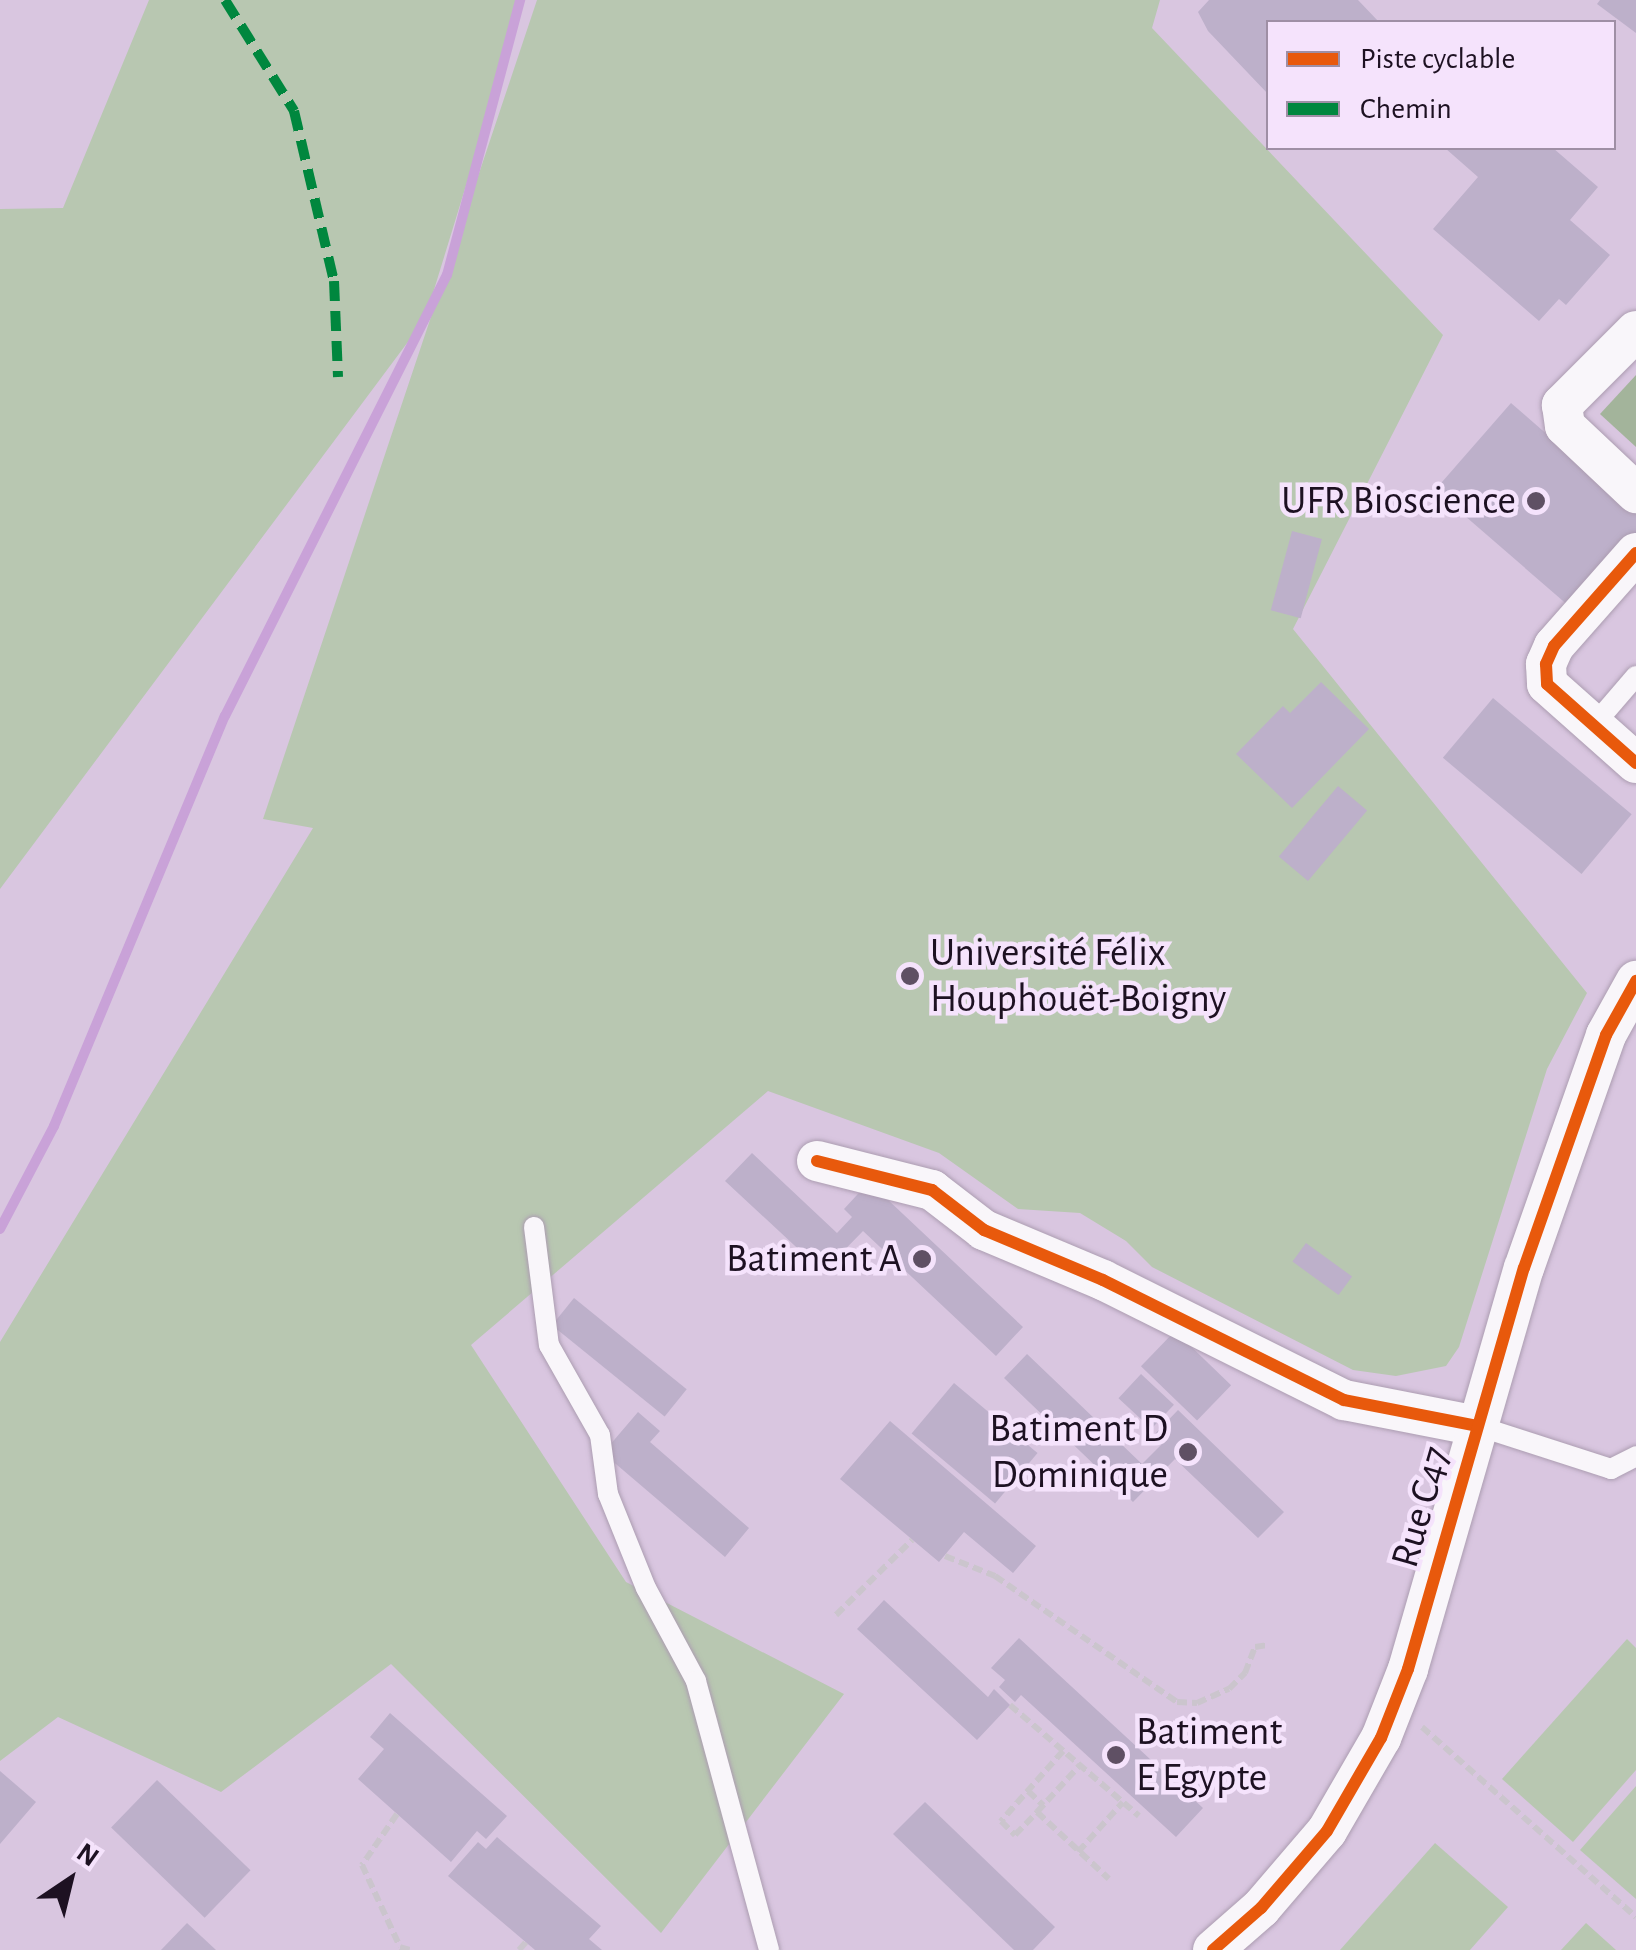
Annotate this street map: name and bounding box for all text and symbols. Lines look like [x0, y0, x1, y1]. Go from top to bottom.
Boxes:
legend [1266, 20, 1616, 150]
text: Piste cyclable [1360, 44, 1515, 74]
text: Chemin [1360, 94, 1452, 124]
place label: UFR Bioscience [1281, 477, 1516, 525]
marker: UFR Bioscience [1525, 490, 1547, 512]
place label: Université Félix Houphouët-Boigny [930, 929, 1226, 1023]
marker: Université Félix Houphouët-Boigny [899, 965, 921, 987]
place label: Batiment A [726, 1235, 902, 1283]
marker: Batiment A [911, 1248, 933, 1270]
place label: Batiment D Dominique [989, 1405, 1168, 1499]
marker: Batiment D Dominique [1177, 1441, 1199, 1463]
street label: Rue C47 [1381, 1441, 1461, 1573]
place label: Batiment E Egypte [1136, 1708, 1282, 1802]
marker: Batiment E Egypte [1105, 1744, 1127, 1766]
north arrow [20, 1830, 120, 1930]
text: N [71, 1838, 103, 1872]

